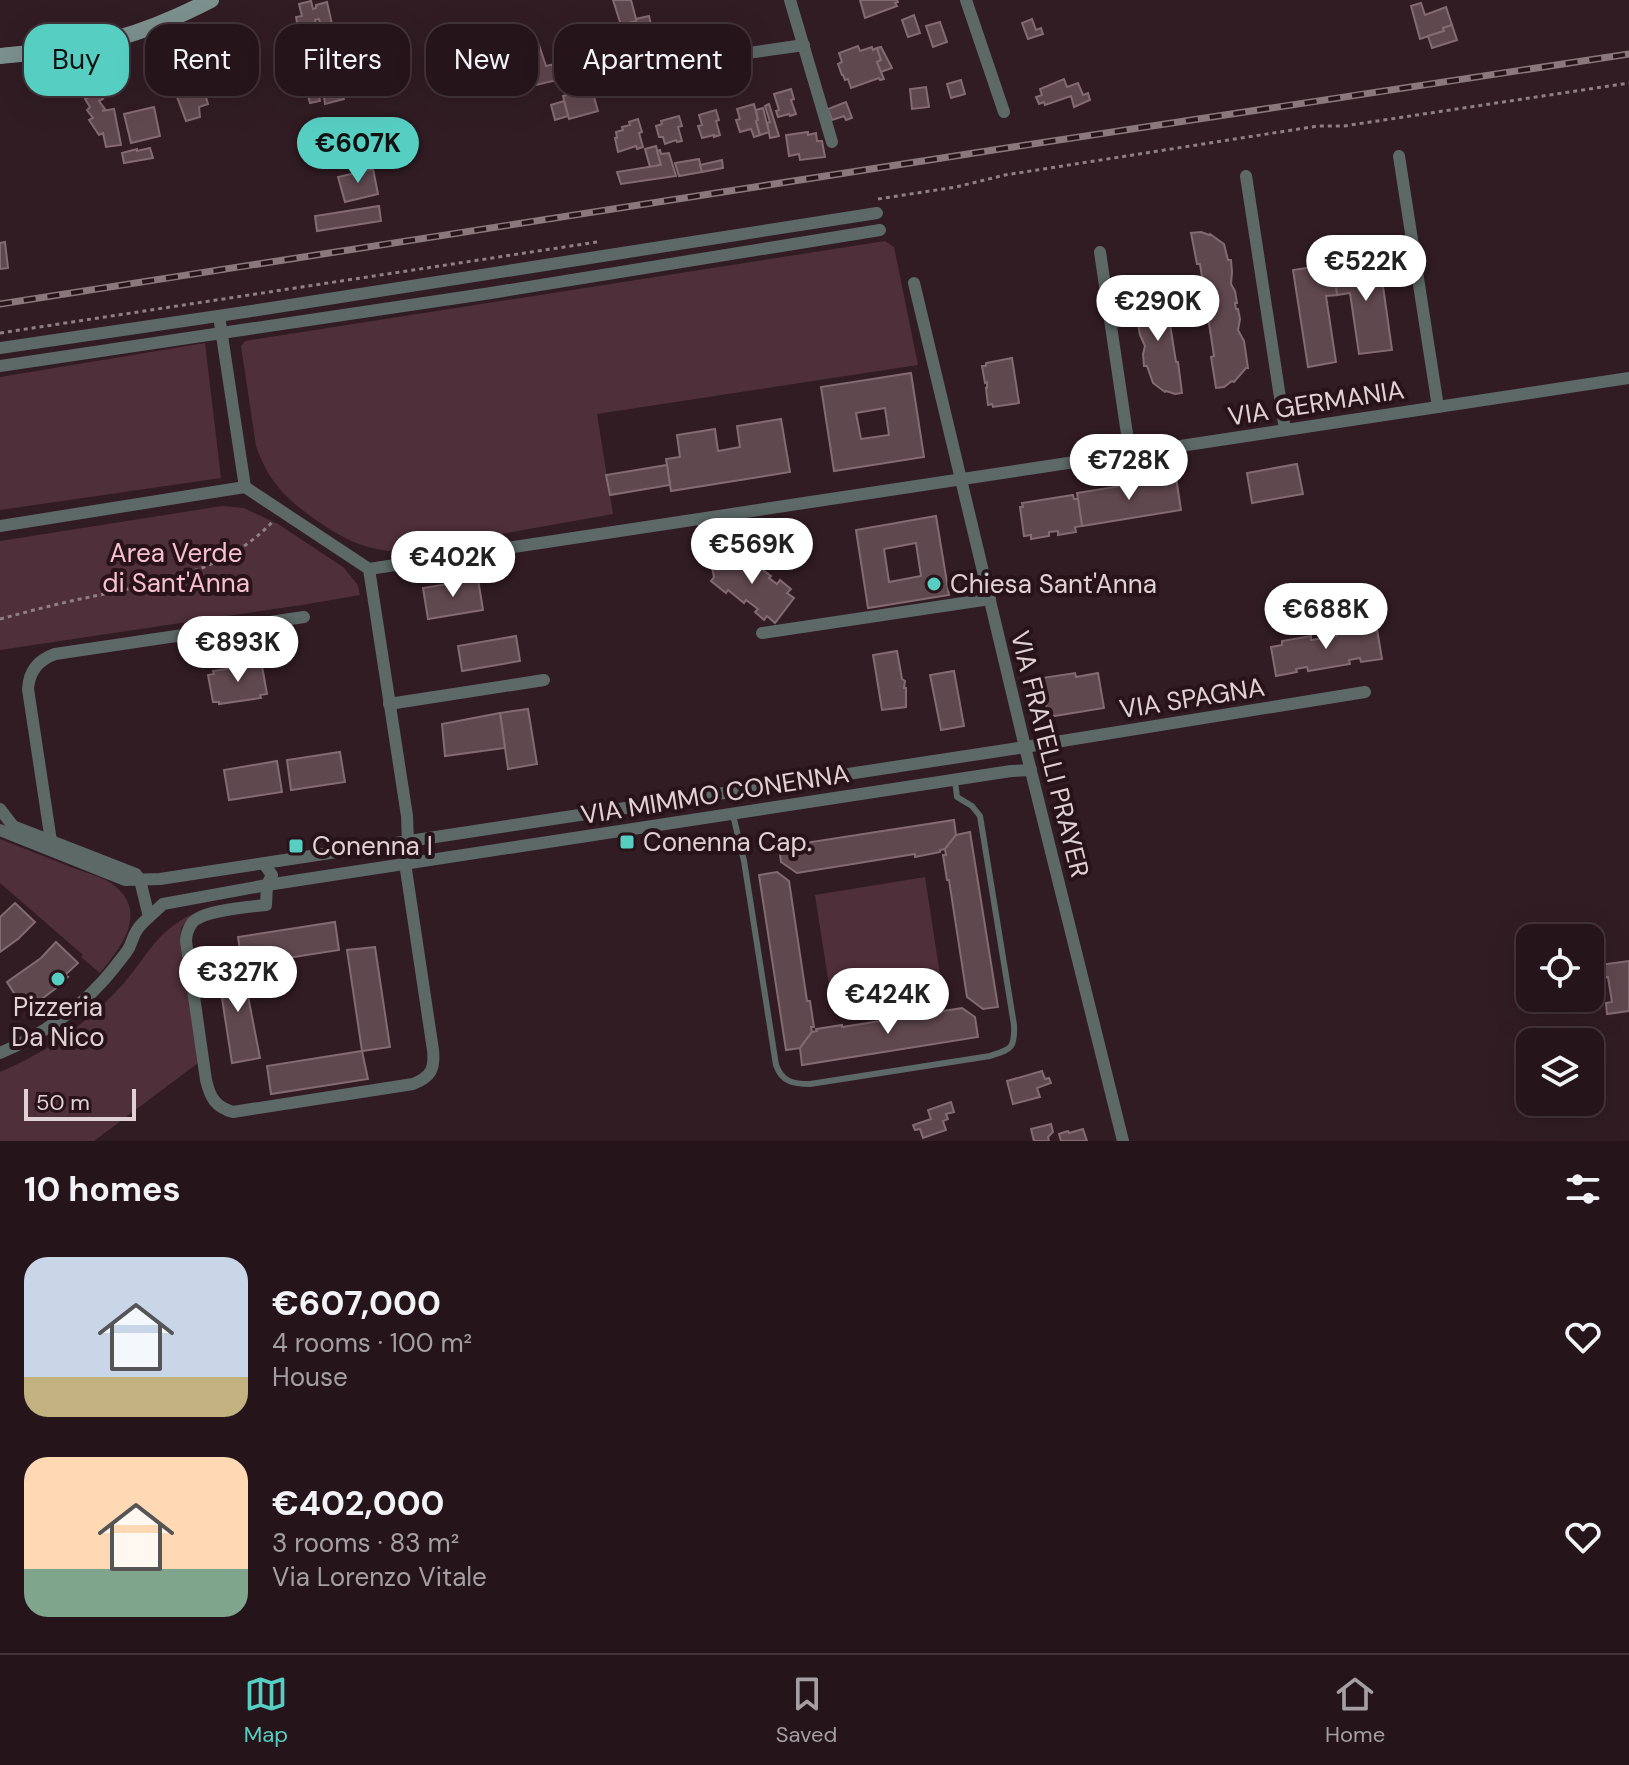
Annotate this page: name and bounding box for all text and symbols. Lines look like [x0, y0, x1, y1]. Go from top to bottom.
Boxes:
chip: Buy [24, 24, 129, 96]
chip: Rent [145, 24, 259, 96]
chip: Filters [275, 24, 410, 96]
chip: New [426, 24, 538, 96]
chip: Apartment [554, 24, 751, 96]
pin: €607K [302, 117, 414, 185]
text: €607K [315, 126, 401, 160]
pin: €522K [1310, 235, 1422, 303]
text: €522K [1324, 244, 1408, 278]
pin: €290K [1102, 275, 1214, 343]
text: €290K [1114, 284, 1202, 318]
street label: VIA GERMANIA [1225, 372, 1407, 434]
pin: €728K [1073, 434, 1185, 502]
text: €728K [1088, 443, 1170, 477]
pin: €569K [696, 518, 808, 586]
text: €569K [709, 527, 795, 561]
pin: €402K [397, 531, 509, 599]
park label: Area Verde di Sant'Anna [102, 536, 250, 600]
text: €402K [409, 540, 497, 574]
place label: Chiesa Sant'Anna [950, 567, 1157, 601]
marker: Chiesa Sant'Anna [925, 575, 943, 593]
pin: €688K [1270, 583, 1382, 651]
text: €688K [1283, 592, 1369, 626]
pin: €893K [182, 616, 294, 684]
text: €893K [195, 625, 281, 659]
street label: VIA FRATELLI PRAYER [1003, 627, 1097, 881]
street label: VIA SPAGNA [1117, 670, 1267, 726]
street label: VIA MIMMO CONENNA [579, 756, 851, 832]
place label: Conenna Cap. [643, 825, 812, 859]
place label: Conenna I [312, 829, 433, 863]
marker: Conenna Cap. [618, 833, 636, 851]
marker: Conenna I [287, 837, 305, 855]
map controls [1516, 924, 1604, 1116]
button: locate [1516, 924, 1604, 1012]
pin: €327K [182, 946, 294, 1014]
text: €327K [197, 955, 279, 989]
pin: €424K [832, 968, 944, 1036]
marker: Pizzeria Da Nico [49, 970, 67, 988]
text: €424K [845, 977, 931, 1011]
place label: Pizzeria Da Nico [11, 990, 105, 1054]
button: layers [1516, 1028, 1604, 1116]
scale bar [24, 1085, 136, 1121]
text: 50 m [36, 1088, 90, 1117]
text: 10 homes [24, 1167, 181, 1212]
icon: filters [1561, 1167, 1605, 1211]
text: €607,000 [272, 1281, 441, 1326]
icon: home [88, 1289, 184, 1385]
icon: heart [1561, 1315, 1605, 1359]
text: 4 rooms · 100 m² [272, 1326, 472, 1360]
text: House [272, 1360, 348, 1394]
text: €402,000 [272, 1481, 445, 1526]
icon: home [88, 1489, 184, 1585]
icon: heart [1561, 1515, 1605, 1559]
text: 3 rooms · 83 m² [272, 1526, 459, 1560]
text: Via Lorenzo Vitale [272, 1560, 487, 1594]
tab: Map [244, 1672, 288, 1749]
tab: Saved [776, 1672, 837, 1749]
tab: Home [1325, 1672, 1385, 1749]

